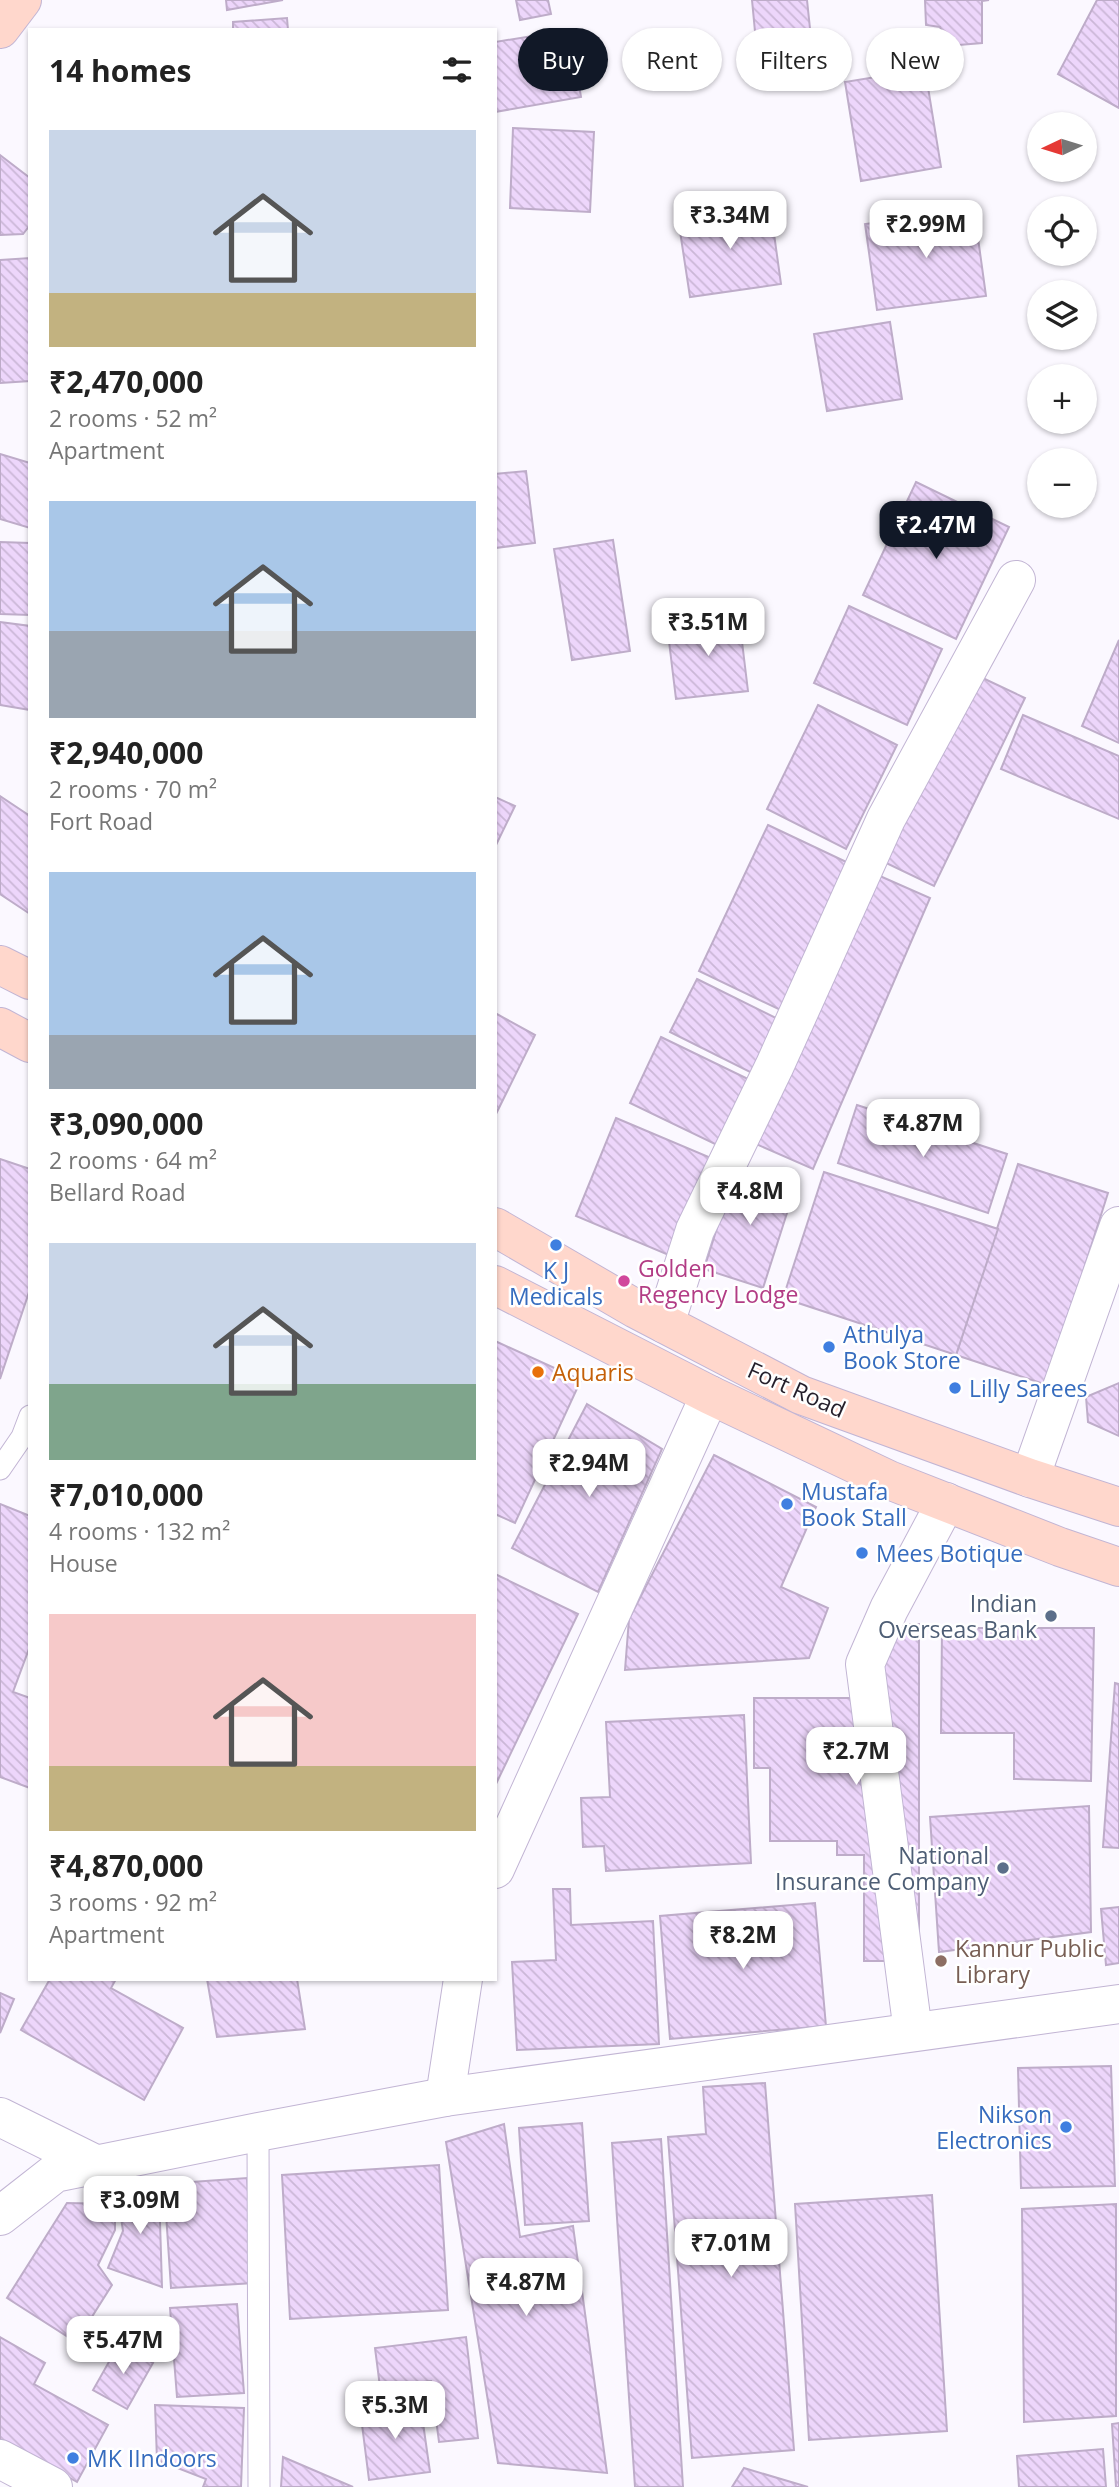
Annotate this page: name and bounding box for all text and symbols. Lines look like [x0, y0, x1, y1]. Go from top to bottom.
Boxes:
chip: Buy [518, 28, 608, 91]
chip: Rent [622, 28, 722, 91]
chip: Filters [736, 28, 852, 91]
chip: New [866, 28, 964, 91]
text: 14 homes [49, 50, 192, 91]
icon: filters [438, 51, 476, 89]
north arrow [1027, 112, 1097, 182]
map controls [1027, 112, 1097, 518]
icon: home [200, 175, 326, 301]
pin: ₹3.34M [673, 191, 787, 251]
button: locate [1027, 196, 1097, 266]
text: ₹3.34M [690, 198, 770, 230]
pin: ₹2.99M [869, 201, 983, 260]
text: ₹2.99M [886, 207, 966, 239]
button: layers [1027, 280, 1097, 350]
text: ₹2,470,000 [49, 361, 203, 402]
button: + [1027, 364, 1097, 434]
text: 2 rooms · 52 m² [49, 402, 217, 434]
text: Apartment [49, 434, 165, 466]
button: − [1027, 448, 1097, 518]
pin: ₹2.47M [879, 502, 993, 561]
text: ₹2.47M [896, 508, 976, 540]
icon: home [200, 546, 326, 672]
pin: ₹3.51M [651, 598, 765, 658]
text: ₹3.51M [668, 605, 748, 637]
text: ₹2,940,000 [49, 732, 203, 773]
text: 2 rooms · 70 m² [49, 773, 217, 805]
text: Fort Road [49, 805, 153, 837]
icon: home [200, 917, 326, 1043]
pin: ₹4.87M [866, 1100, 980, 1159]
text: ₹3,090,000 [49, 1103, 203, 1144]
text: ₹4.87M [883, 1106, 963, 1138]
text: 2 rooms · 64 m² [49, 1144, 217, 1176]
pin: ₹4.8M [701, 1168, 799, 1227]
text: ₹4.8M [716, 1174, 784, 1206]
text: Bellard Road [49, 1176, 186, 1208]
marker: K J Medicals [548, 1237, 564, 1253]
place label: Golden Regency Lodge [638, 1252, 798, 1310]
place label: K J Medicals [509, 1254, 603, 1312]
marker: Golden Regency Lodge [616, 1273, 632, 1289]
icon: home [200, 1288, 326, 1414]
place label: Athulya Book Store [843, 1318, 961, 1376]
marker: Athulya Book Store [821, 1339, 837, 1355]
street label: Fort Road [743, 1353, 851, 1425]
place label: Aquaris [552, 1356, 634, 1388]
marker: Aquaris [530, 1364, 546, 1380]
place label: Lilly Sarees [969, 1372, 1088, 1404]
marker: Lilly Sarees [947, 1380, 963, 1396]
pin: ₹2.94M [532, 1440, 646, 1499]
text: ₹2.94M [549, 1446, 629, 1478]
text: ₹7,010,000 [49, 1474, 203, 1515]
place label: Mustafa Book Stall [801, 1475, 907, 1533]
marker: Mustafa Book Stall [779, 1496, 795, 1512]
text: 4 rooms · 132 m² [49, 1515, 230, 1547]
place label: Mees Botique [876, 1537, 1023, 1569]
marker: Mees Botique [854, 1545, 870, 1561]
text: House [49, 1547, 118, 1579]
place label: Indian Overseas Bank [878, 1587, 1037, 1645]
marker: Indian Overseas Bank [1043, 1608, 1059, 1624]
icon: home [200, 1659, 326, 1785]
pin: ₹2.7M [807, 1728, 905, 1787]
text: ₹2.7M [822, 1734, 890, 1766]
place label: National Insurance Company [775, 1839, 989, 1897]
text: ₹4,870,000 [49, 1845, 203, 1886]
marker: National Insurance Company [995, 1860, 1011, 1876]
text: 3 rooms · 92 m² [49, 1886, 217, 1918]
pin: ₹8.2M [694, 1912, 792, 1971]
text: Apartment [49, 1918, 165, 1950]
text: ₹8.2M [709, 1918, 777, 1950]
place label: Kannur Public Library [955, 1932, 1104, 1990]
marker: Kannur Public Library [933, 1953, 949, 1969]
place label: Nikson Electronics [936, 2098, 1052, 2156]
marker: Nikson Electronics [1058, 2119, 1074, 2135]
pin: ₹3.09M [83, 2176, 197, 2236]
text: ₹3.09M [100, 2183, 180, 2215]
pin: ₹7.01M [674, 2220, 788, 2279]
text: ₹7.01M [691, 2226, 771, 2258]
pin: ₹4.87M [469, 2258, 583, 2318]
text: ₹4.87M [486, 2265, 566, 2297]
pin: ₹5.47M [66, 2316, 180, 2376]
text: ₹5.47M [83, 2323, 163, 2355]
pin: ₹5.3M [346, 2382, 444, 2441]
text: ₹5.3M [361, 2388, 429, 2420]
place label: MK IIndoors [87, 2442, 217, 2474]
marker: MK IIndoors [65, 2450, 81, 2466]

